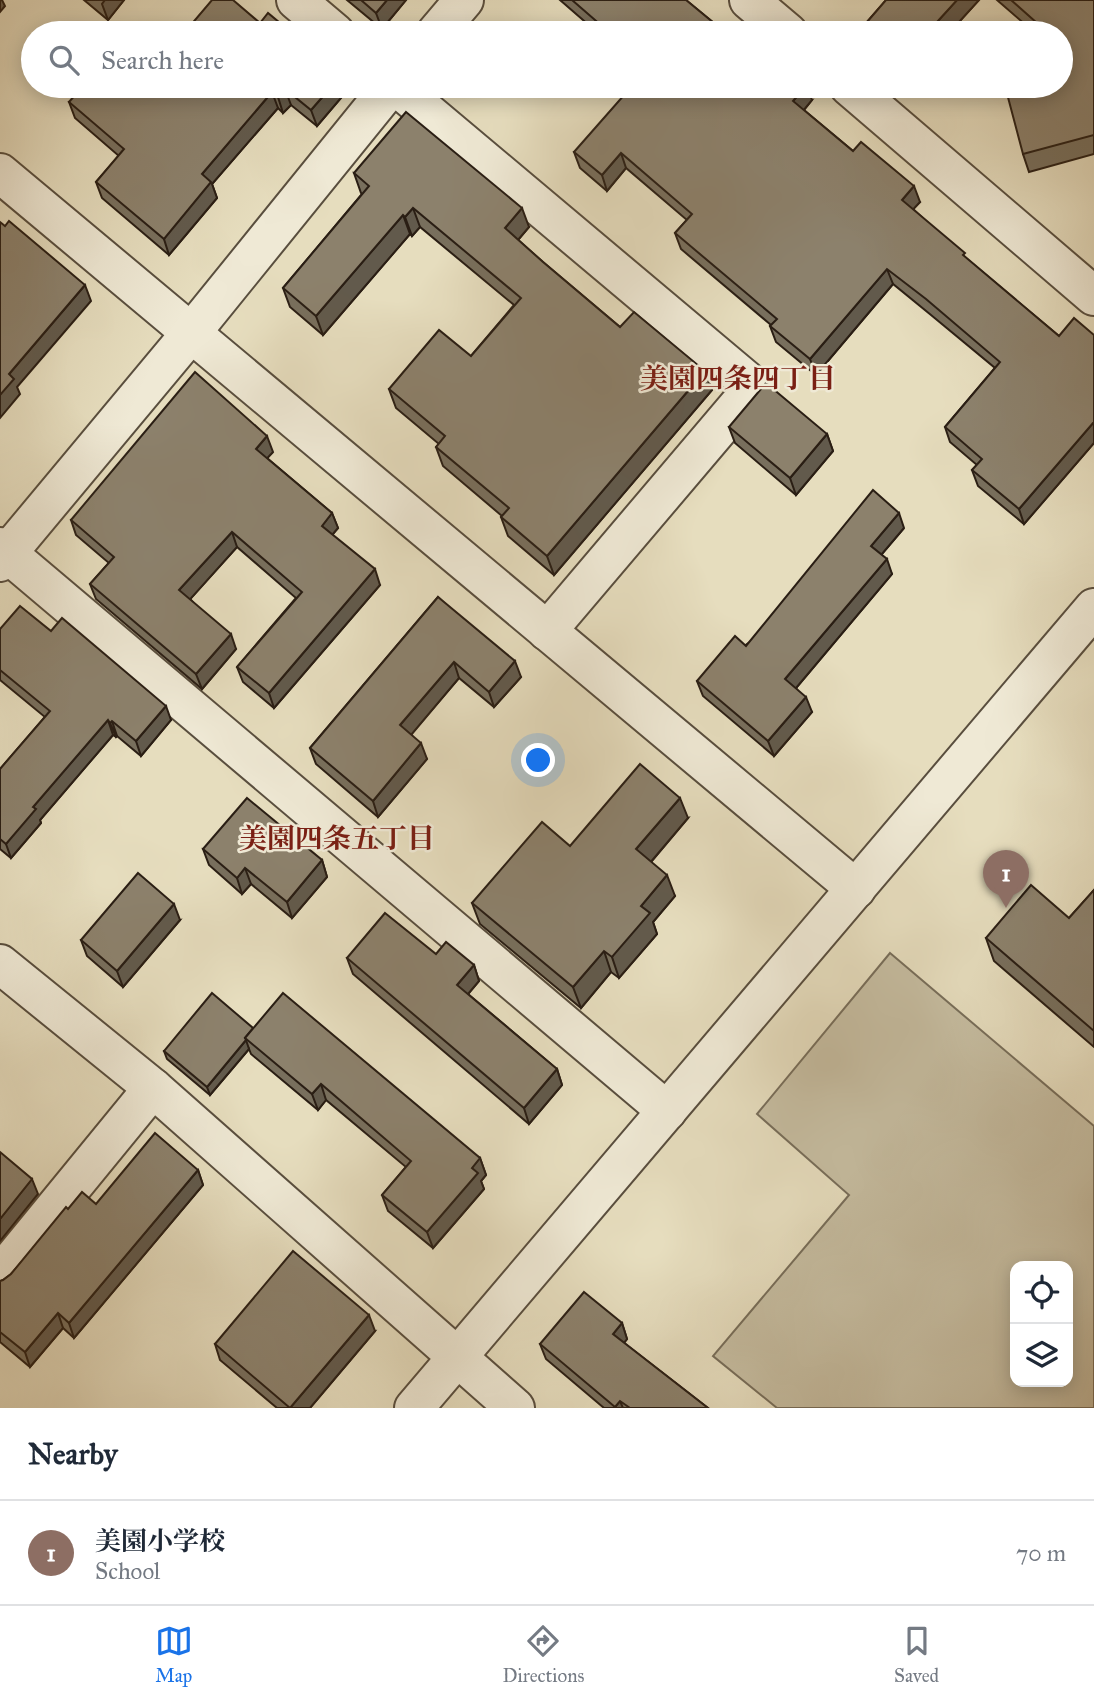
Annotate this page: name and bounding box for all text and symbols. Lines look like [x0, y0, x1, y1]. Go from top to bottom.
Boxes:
search box [21, 21, 1073, 98]
icon: search [45, 41, 83, 79]
text: Search here [101, 44, 224, 76]
district label: 美園四条四丁目 [640, 361, 836, 396]
your location [521, 743, 555, 777]
district label: 美園四条五丁目 [239, 821, 435, 856]
pin: 1 [983, 850, 1029, 908]
map controls [1010, 1261, 1073, 1387]
button: locate [1010, 1261, 1073, 1324]
button: layers [1010, 1324, 1073, 1387]
text: Nearby [28, 1436, 118, 1472]
text: 美園小学校 [95, 1525, 225, 1557]
text: 1 [46, 1539, 56, 1567]
text: 70 m [1016, 1539, 1066, 1567]
text: School [95, 1557, 160, 1585]
tab: Map [155, 1622, 193, 1687]
tab: Directions [502, 1622, 584, 1687]
tab: Saved [894, 1622, 939, 1687]

